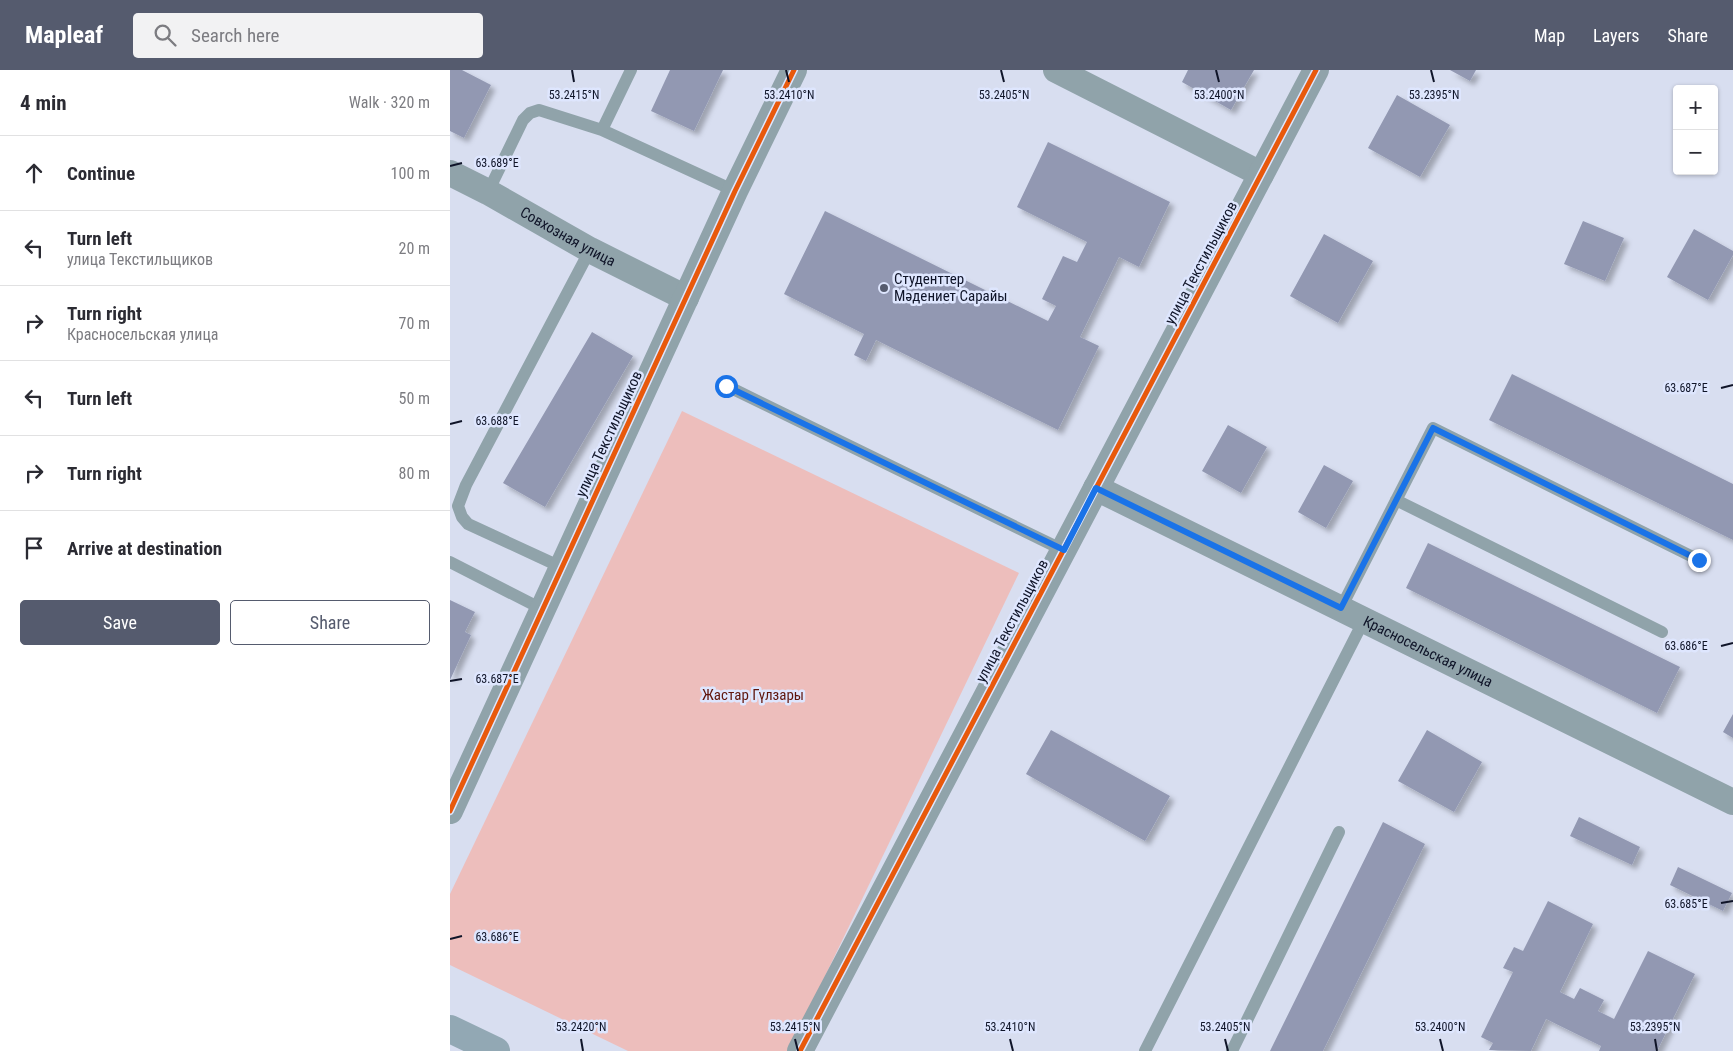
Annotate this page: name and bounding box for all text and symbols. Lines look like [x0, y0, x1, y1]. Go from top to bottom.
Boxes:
search box [133, 13, 483, 58]
text: Mapleaf [25, 21, 103, 49]
icon: search [151, 21, 179, 49]
text: Search here [191, 24, 279, 47]
text: Map [1534, 25, 1565, 46]
text: Layers [1593, 25, 1640, 46]
text: Share [1668, 25, 1708, 46]
map controls [1673, 85, 1718, 175]
button: + [1673, 85, 1718, 130]
text: 53.2415°N [549, 88, 599, 102]
text: 53.2410°N [764, 88, 814, 102]
text: 53.2405°N [979, 88, 1029, 102]
text: 53.2400°N [1194, 88, 1244, 102]
text: 53.2395°N [1409, 88, 1459, 102]
text: 4 min [20, 91, 67, 115]
text: Walk · 320 m [349, 93, 430, 112]
button: − [1673, 130, 1718, 175]
text: 63.689°E [475, 156, 519, 170]
icon: ahead [20, 159, 48, 187]
text: Continue [67, 162, 135, 185]
text: 100 m [391, 164, 430, 183]
street label: улица Текстильщиков [1161, 198, 1241, 328]
street label: Совхозная улица [517, 203, 618, 270]
text: Turn left [67, 227, 132, 250]
icon: left [20, 234, 48, 262]
text: 20 m [398, 239, 430, 258]
text: улица Текстильщиков [67, 250, 213, 269]
place label: Студенттер Мәдениет Сарайы [894, 270, 1008, 305]
marker: Студенттер Мәдениет Сарайы [878, 282, 890, 294]
text: Turn right [67, 302, 142, 325]
icon: right [20, 309, 48, 337]
text: 70 m [398, 314, 430, 333]
text: Красносельская улица [67, 325, 218, 344]
street label: улица Текстильщиков [572, 368, 646, 500]
route start [715, 375, 738, 398]
text: 63.687°E [1664, 381, 1708, 395]
icon: left [20, 384, 48, 412]
text: Turn left [67, 387, 132, 410]
text: 50 m [398, 389, 430, 408]
text: 63.688°E [475, 414, 519, 428]
icon: right [20, 459, 48, 487]
text: Turn right [67, 462, 142, 485]
text: 80 m [398, 464, 430, 483]
icon: arrive [20, 534, 48, 562]
text: Arrive at destination [67, 537, 222, 560]
route end [1688, 549, 1711, 572]
street label: улица Текстильщиков [972, 556, 1052, 686]
button: Save [20, 600, 220, 645]
button: Share [230, 600, 430, 645]
street label: Красносельская улица [1360, 612, 1496, 691]
text: 63.686°E [1664, 639, 1708, 653]
text: 63.687°E [475, 672, 519, 686]
park label: Жастар Гүлзары [702, 686, 804, 704]
text: 63.685°E [1664, 897, 1708, 911]
text: 63.686°E [475, 930, 519, 944]
text: 53.2420°N [556, 1020, 606, 1034]
text: 53.2415°N [770, 1020, 820, 1034]
text: 53.2410°N [985, 1020, 1035, 1034]
text: 53.2405°N [1200, 1020, 1250, 1034]
text: 53.2400°N [1415, 1020, 1465, 1034]
text: 53.2395°N [1630, 1020, 1680, 1034]

